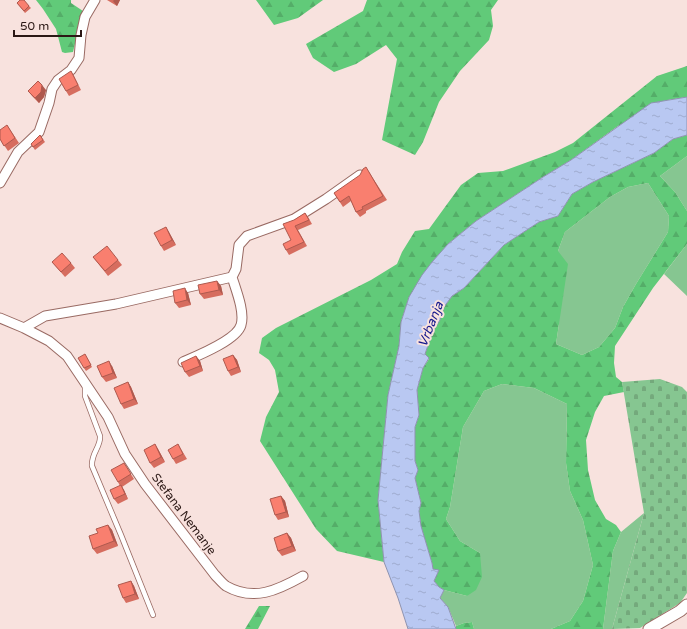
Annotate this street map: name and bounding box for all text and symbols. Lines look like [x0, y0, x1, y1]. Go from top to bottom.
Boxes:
scale bar [14, 12, 81, 38]
text: 50 m [20, 19, 49, 33]
water label: Vrbanja [415, 299, 447, 349]
street label: Stefana Nemanje [149, 471, 219, 557]

